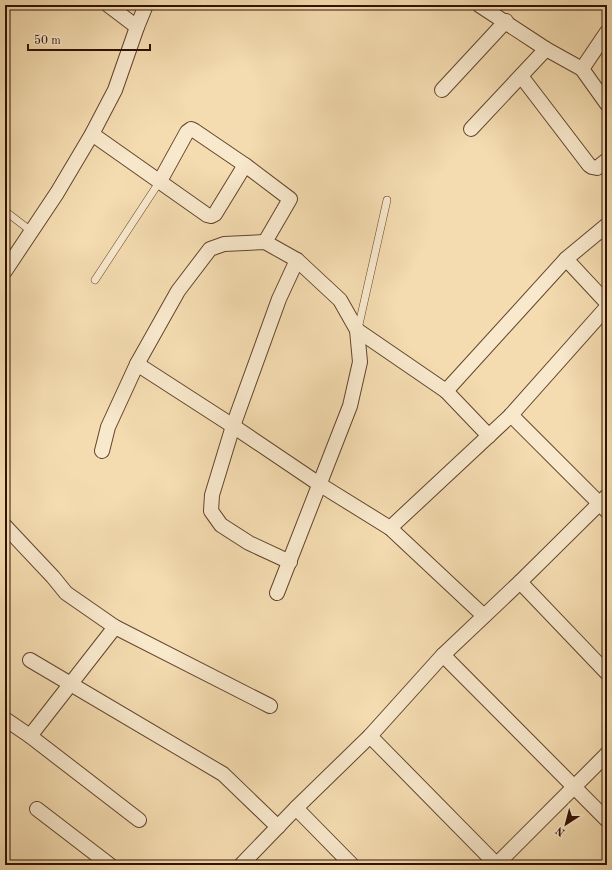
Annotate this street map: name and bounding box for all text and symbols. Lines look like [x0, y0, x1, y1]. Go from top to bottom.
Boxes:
scale bar [28, 26, 150, 52]
text: 50 m [34, 34, 61, 47]
north arrow [546, 804, 586, 844]
text: N [554, 824, 568, 838]

